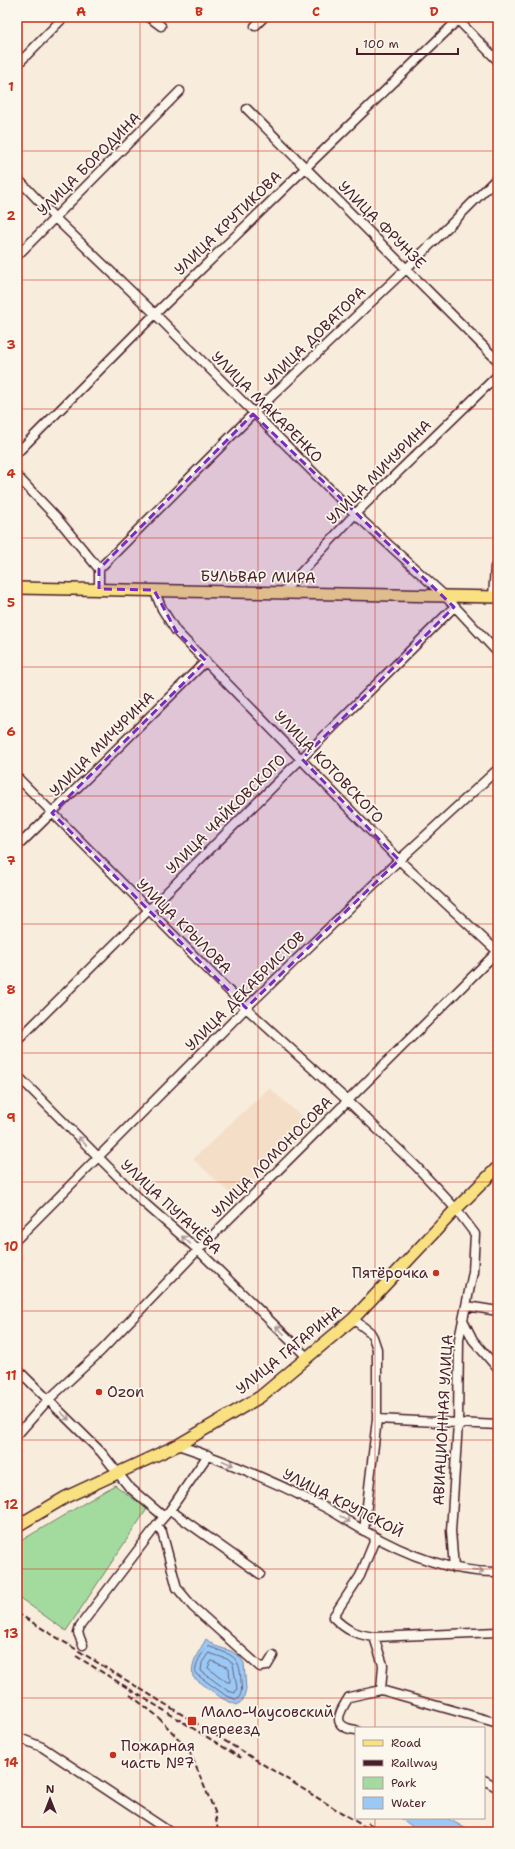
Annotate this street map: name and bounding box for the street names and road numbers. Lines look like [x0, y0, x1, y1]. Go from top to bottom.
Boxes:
street label: УЛИЦА БОРОДИНА [33, 108, 145, 220]
street label: УЛИЦА КРУТИКОВА [170, 166, 286, 280]
street label: УЛИЦА ФРУНЗЕ [334, 177, 430, 273]
street label: УЛИЦА ДОВАТОРА [260, 282, 370, 390]
street label: УЛИЦА МАКАРЕНКО [207, 347, 327, 467]
street label: УЛИЦА МИЧУРИНА [322, 415, 436, 529]
street label: БУЛЬВАР МИРА [200, 566, 316, 588]
street label: УЛИЦА МИЧУРИНА [45, 687, 159, 801]
street label: УЛИЦА КОТОВСКОГО [270, 706, 388, 828]
street label: УЛИЦА ЧАЙКОВСКОГО [161, 749, 290, 878]
street label: УЛИЦА КРЫЛОВА [132, 874, 236, 978]
street label: УЛИЦА ДЕКАБРИСТОВ [181, 927, 309, 1055]
street label: УЛИЦА ЛОМОНОСОВА [207, 1092, 337, 1222]
street label: УЛИЦА ПУГАЧЁВА [116, 1155, 226, 1259]
street label: УЛИЦА ГАГАРИНА [232, 1301, 346, 1399]
street label: АВИАЦИОННАЯ УЛИЦА [429, 1334, 457, 1506]
street label: УЛИЦА КРУПСКОЙ [279, 1463, 407, 1542]

